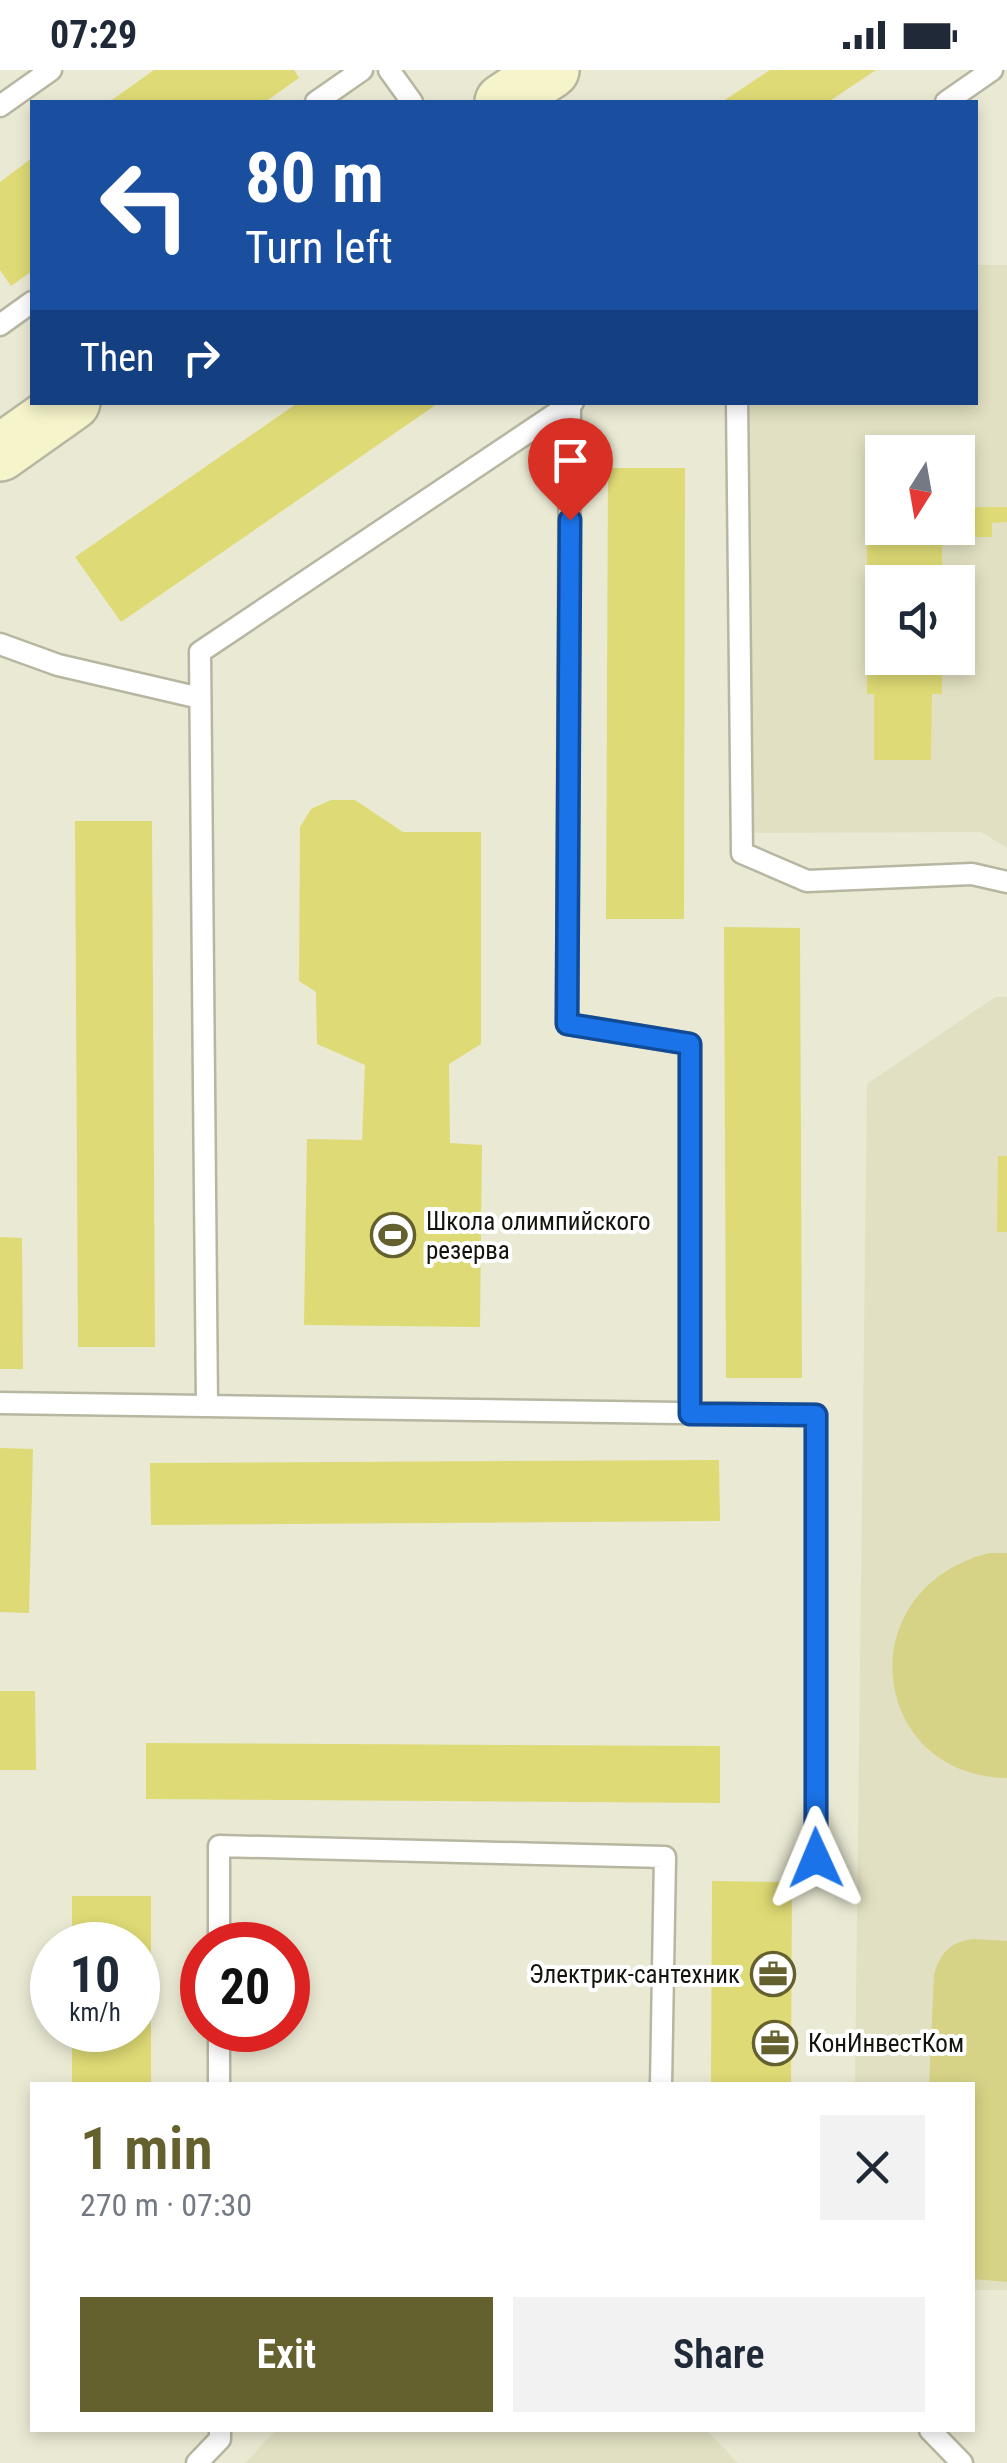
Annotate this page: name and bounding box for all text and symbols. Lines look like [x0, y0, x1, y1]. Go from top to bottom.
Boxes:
text: 07:29 [50, 13, 137, 57]
text: 80 m [245, 137, 384, 219]
icon: left [80, 140, 210, 270]
text: Turn left [245, 221, 393, 274]
icon: right [174, 330, 229, 385]
text: Then [80, 336, 154, 380]
pin [528, 418, 613, 521]
icon: arrive [543, 433, 598, 488]
north arrow [865, 435, 975, 545]
map controls [865, 435, 975, 675]
button: sound [865, 565, 975, 675]
place label: Школа олимпийского резерва [426, 1207, 651, 1265]
sports icon: Школа олимпийского резерва [370, 1212, 416, 1258]
position arrow [764, 1806, 868, 1910]
speed limit sign: 20 [180, 1922, 310, 2052]
text: 10 [70, 1946, 120, 2004]
office icon: Электрик-сантехник [750, 1951, 796, 1997]
place label: Электрик-сантехник [529, 1960, 740, 1989]
text: km/h [69, 1998, 121, 2027]
office icon: КонИнвестКом [752, 2020, 798, 2066]
place label: КонИнвестКом [808, 2029, 964, 2058]
text: 1 min [80, 2113, 213, 2184]
button: close [820, 2115, 925, 2220]
text: 270 m · 07:30 [80, 2186, 252, 2224]
button: Exit [80, 2297, 493, 2412]
button: Share [513, 2297, 925, 2412]

